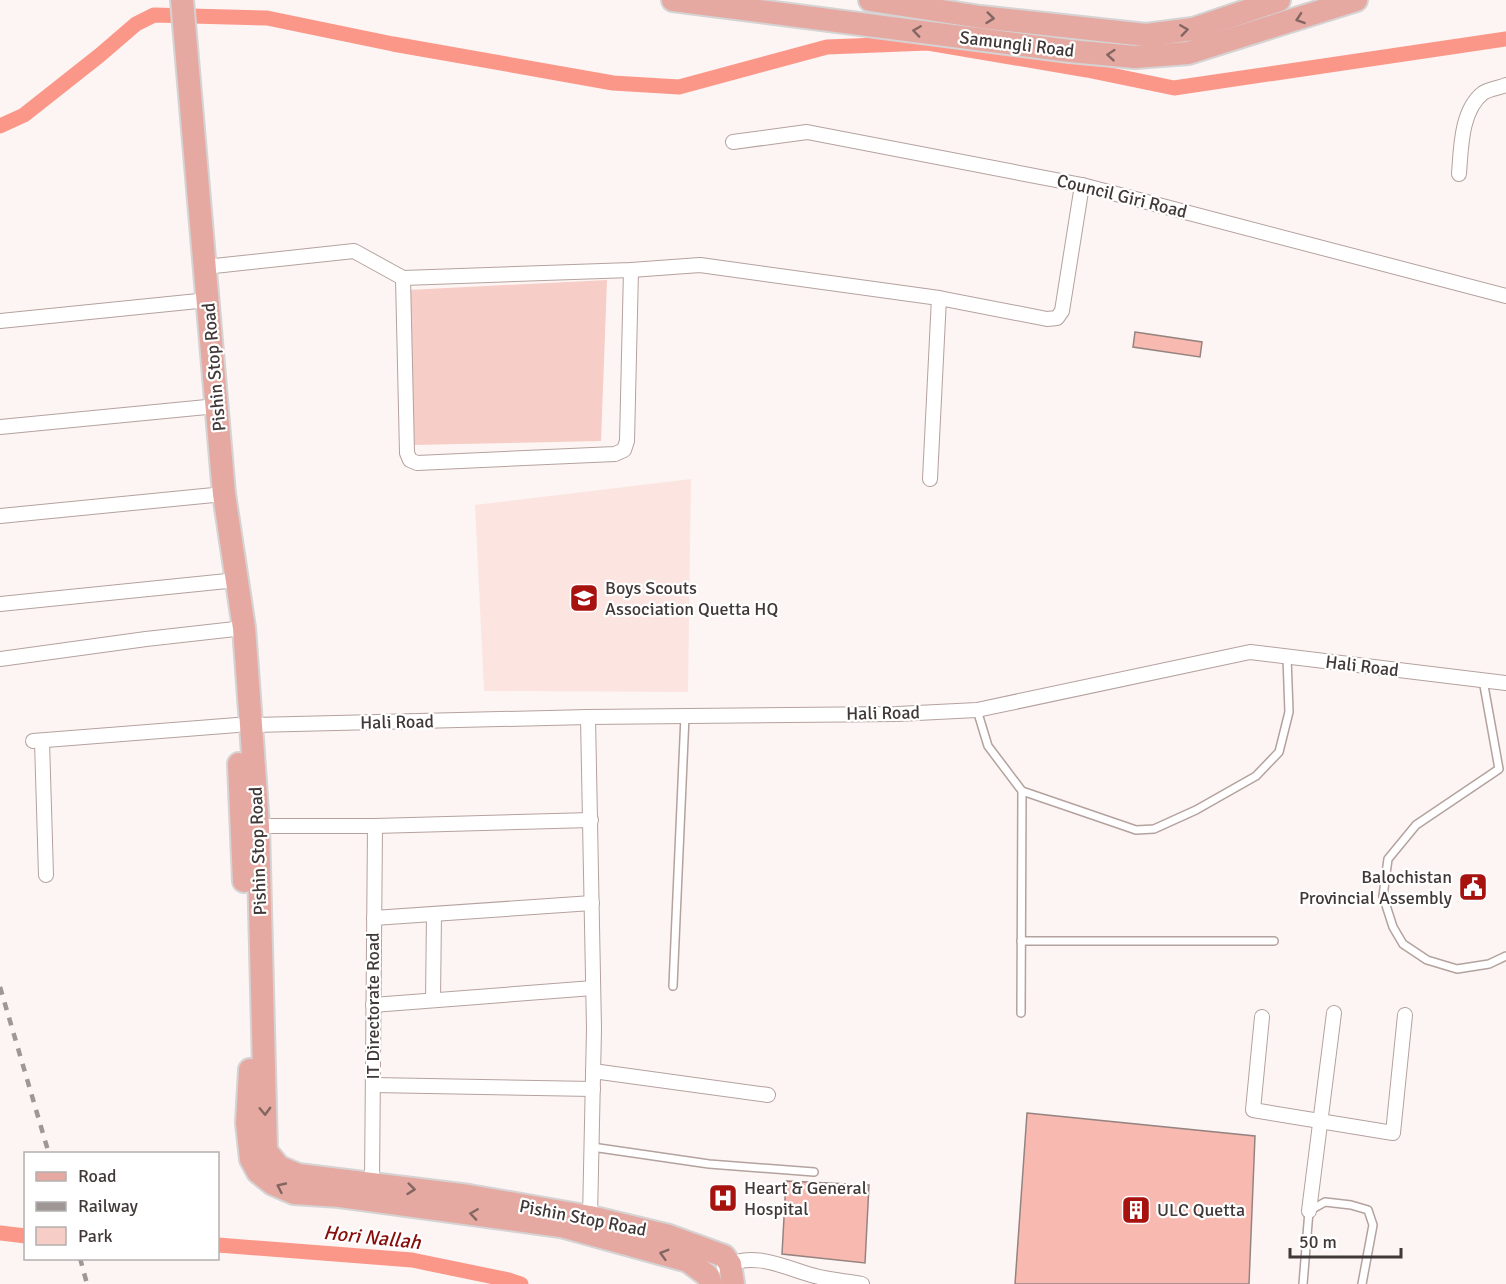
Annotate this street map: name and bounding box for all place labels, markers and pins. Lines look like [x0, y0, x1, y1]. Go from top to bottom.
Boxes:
place label: Boys Scouts Association Quetta HQ [605, 577, 778, 620]
school or university icon: Boys Scouts Association Quetta HQ [568, 582, 600, 614]
place label: Balochistan Provincial Assembly [1299, 866, 1453, 909]
public building icon: Balochistan Provincial Assembly [1457, 871, 1489, 903]
place label: Heart & General Hospital [744, 1177, 867, 1220]
hospital icon: Heart & General Hospital [707, 1182, 739, 1214]
building icon: ULC Quetta [1120, 1194, 1152, 1226]
place label: ULC Quetta [1157, 1199, 1245, 1221]

